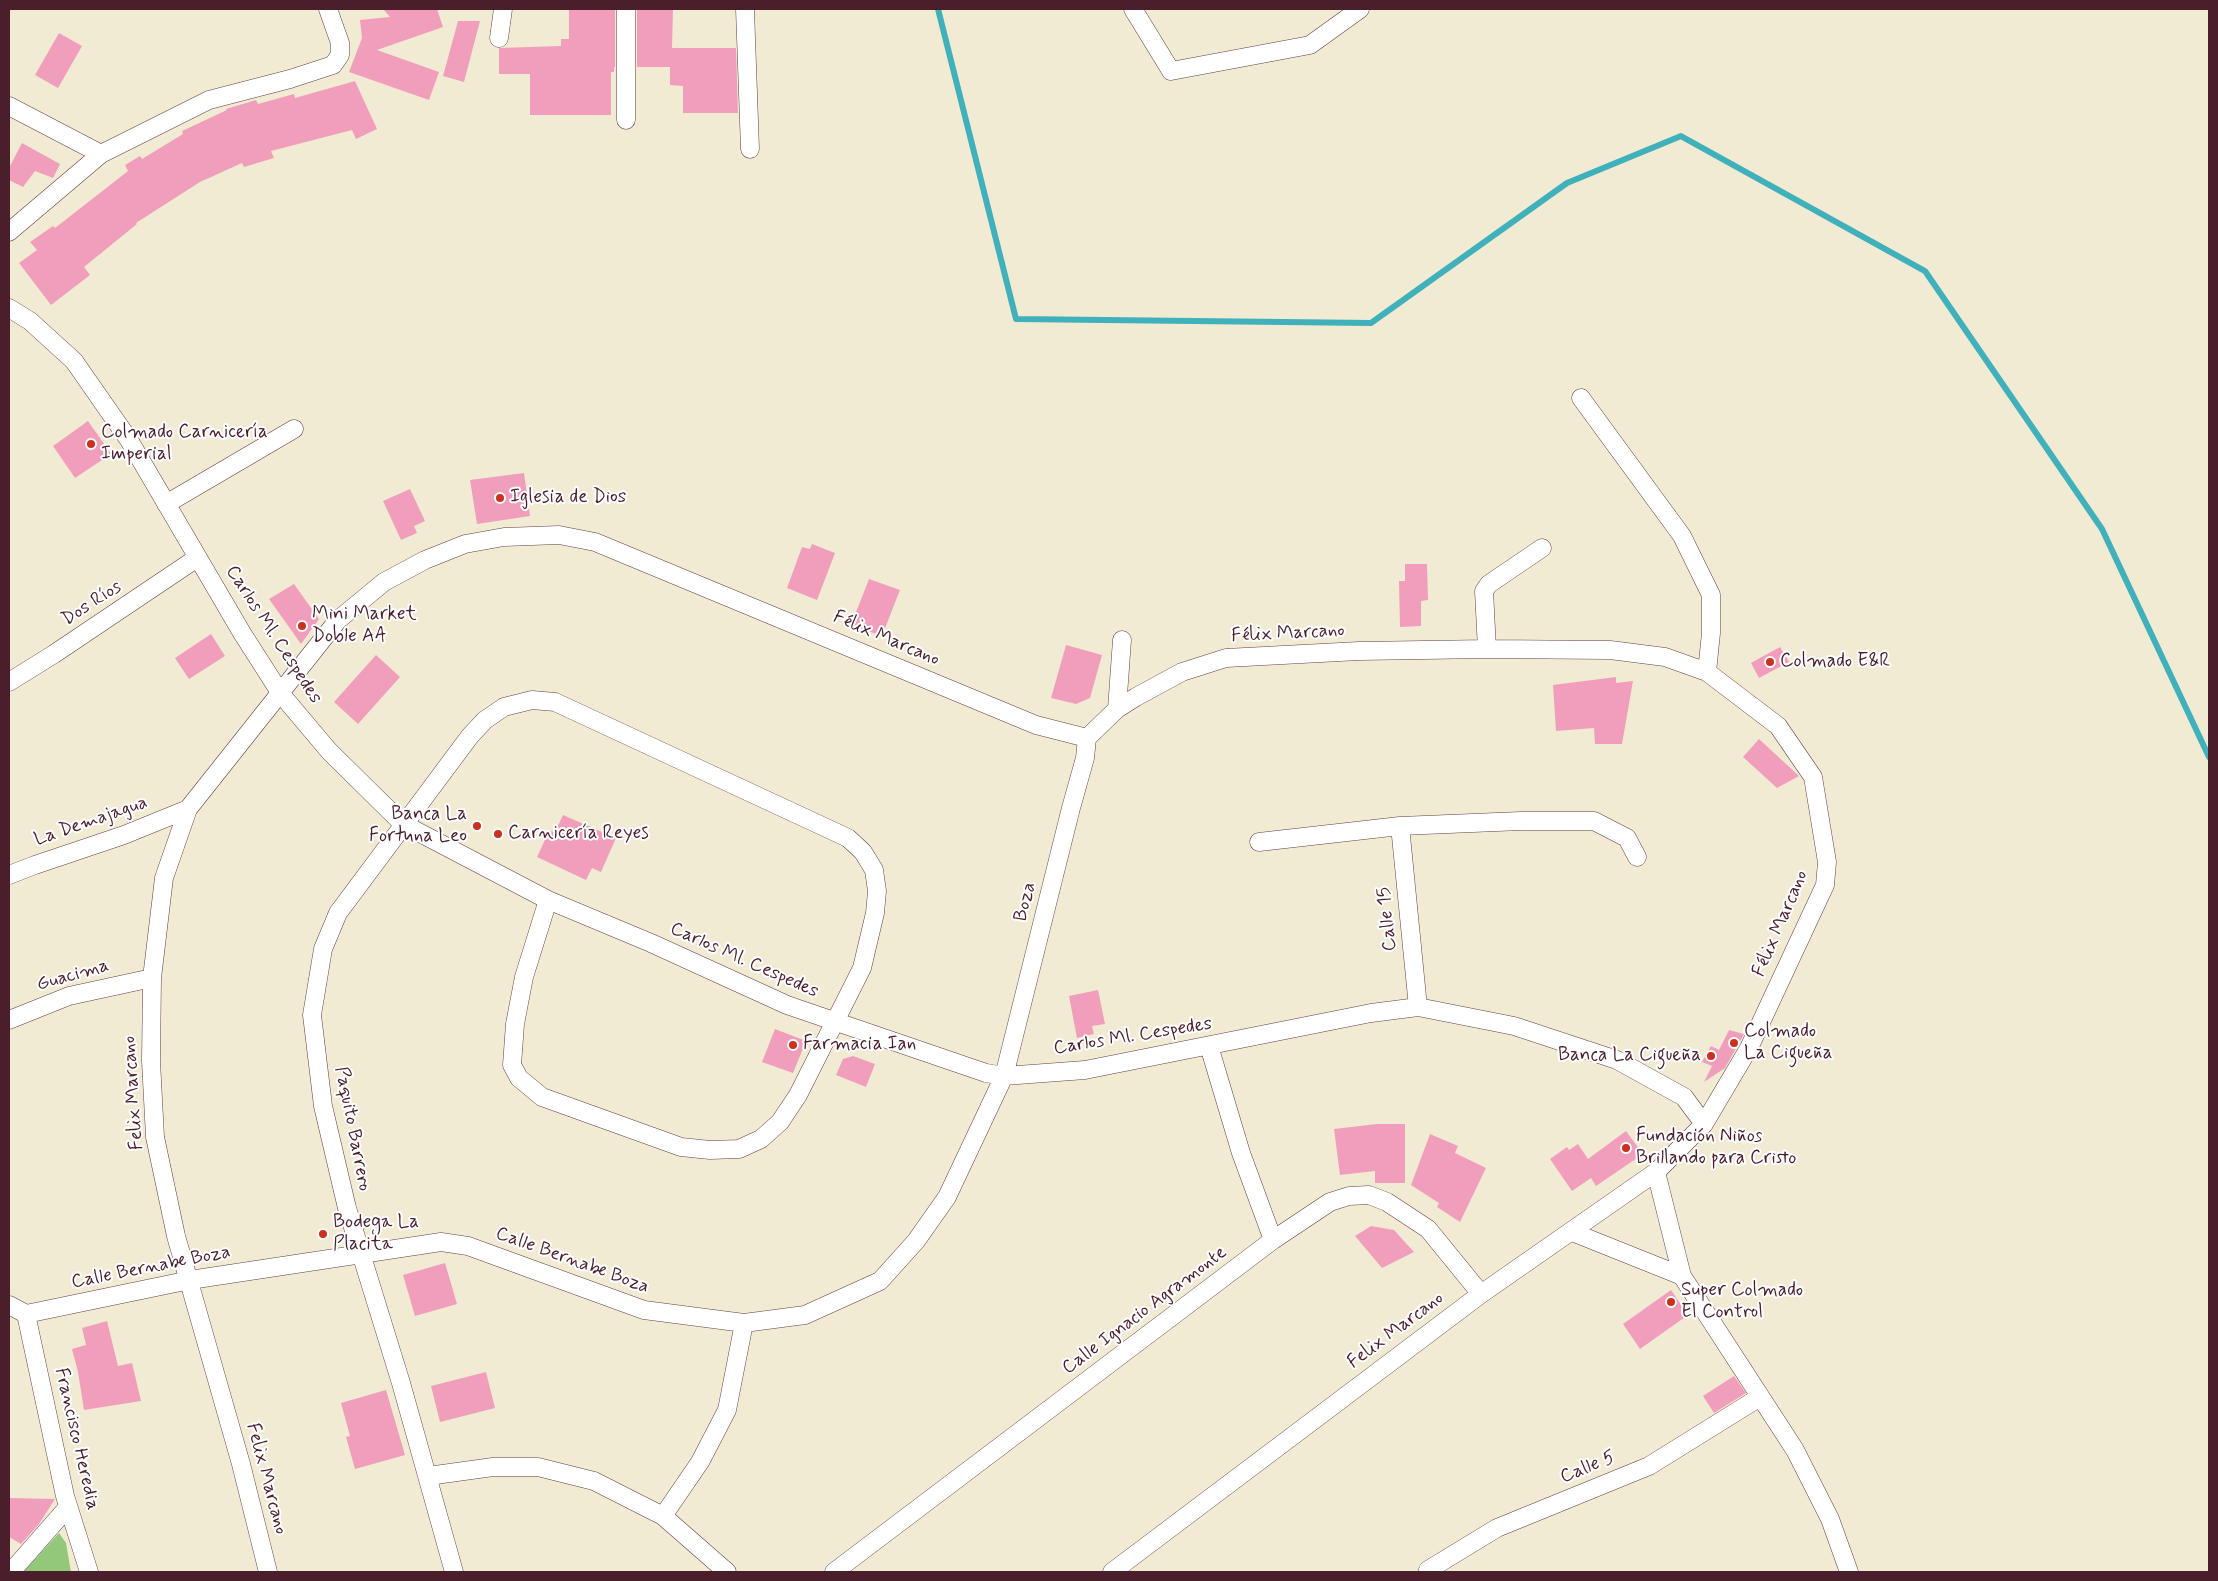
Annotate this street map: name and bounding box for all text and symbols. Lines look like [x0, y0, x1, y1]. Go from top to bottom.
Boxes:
place label: Colmado Carnicería Imperial [101, 422, 268, 466]
marker: Colmado Carnicería Imperial [85, 438, 97, 450]
place label: Iglesia de Dios [510, 487, 626, 509]
marker: Iglesia de Dios [494, 492, 506, 504]
street label: Carlos Ml. Cespedes [220, 562, 326, 708]
street label: Dos Ríos [58, 576, 126, 632]
place label: Mini Market Doble AA [312, 604, 417, 648]
street label: Félix Marcano [829, 606, 943, 672]
marker: Mini Market Doble AA [296, 620, 308, 632]
street label: Félix Marcano [1231, 620, 1345, 648]
place label: Colmado E&R [1780, 651, 1890, 673]
marker: Colmado E&R [1764, 656, 1776, 668]
street label: La Demajagua [31, 792, 151, 852]
place label: Banca La Fortuna Leo [369, 804, 467, 848]
marker: Banca La Fortuna Leo [471, 820, 483, 832]
place label: Carnicería Reyes [508, 823, 649, 845]
marker: Carnicería Reyes [492, 828, 504, 840]
street label: Félix Marcano [1748, 867, 1814, 981]
street label: Boza [1010, 880, 1042, 924]
street label: Calle 15 [1373, 886, 1403, 952]
street label: Carlos Ml. Cespedes [666, 918, 822, 1004]
street label: Guacima [34, 955, 112, 997]
street label: Carlos Ml. Cespedes [1052, 1013, 1214, 1061]
place label: Colmado La Cigueña [1744, 1021, 1833, 1065]
place label: Farmacia Ian [803, 1034, 916, 1056]
street label: Felix Marcano [119, 1035, 149, 1151]
marker: Colmado La Cigueña [1728, 1037, 1740, 1049]
marker: Farmacia Ian [787, 1039, 799, 1051]
place label: Banca La Cigueña [1558, 1045, 1701, 1067]
marker: Banca La Cigueña [1705, 1050, 1717, 1062]
street label: Paquito Barrero [329, 1065, 375, 1193]
place label: Fundación Niños Brillando para Cristo [1636, 1126, 1796, 1170]
marker: Fundación Niños Brillando para Cristo [1620, 1142, 1632, 1154]
place label: Bodega La Placita [333, 1212, 419, 1256]
street label: Calle Bernabe Boza [492, 1223, 652, 1299]
marker: Bodega La Placita [317, 1228, 329, 1240]
street label: Calle Bernabe Boza [70, 1241, 232, 1295]
street label: Calle Ignacio Agramonte [1058, 1242, 1232, 1380]
place label: Super Colmado El Control [1681, 1280, 1803, 1324]
street label: Felix Marcano [1344, 1288, 1448, 1374]
marker: Super Colmado El Control [1665, 1296, 1677, 1308]
street label: Francisco Heredia [49, 1366, 103, 1512]
street label: Felix Marcano [240, 1421, 292, 1537]
street label: Calle 5 [1557, 1447, 1619, 1489]

